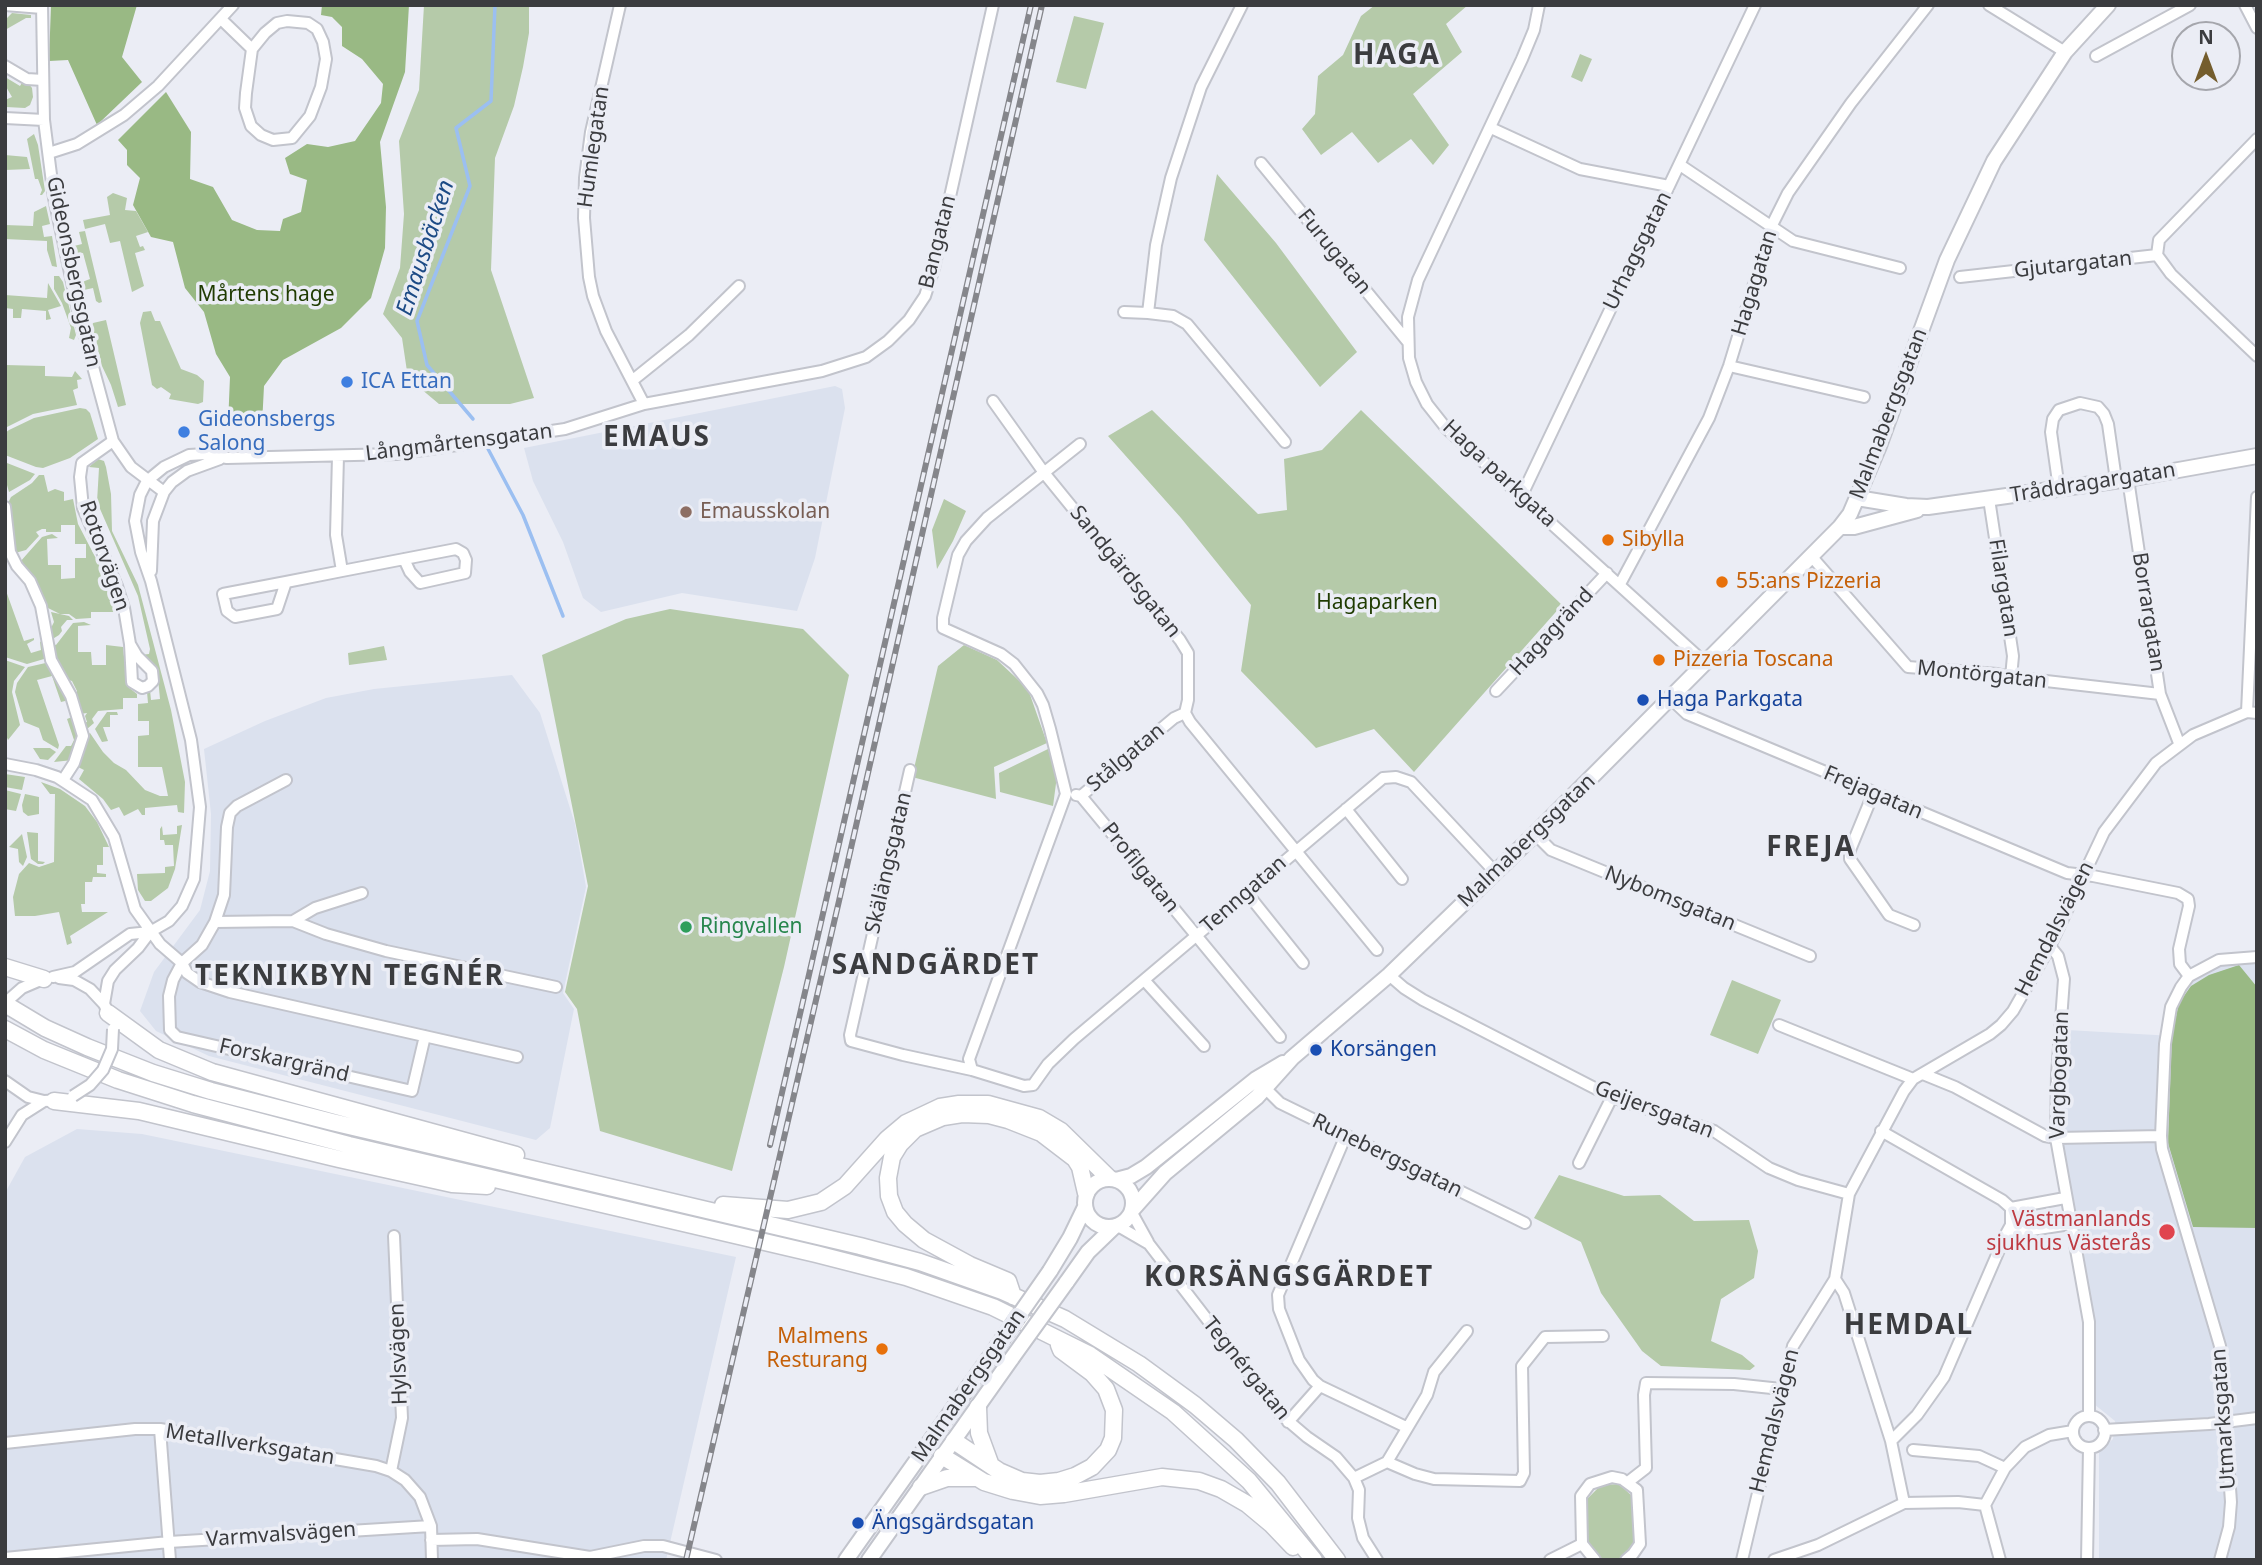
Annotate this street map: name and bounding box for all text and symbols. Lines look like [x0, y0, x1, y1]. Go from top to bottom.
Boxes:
north arrow [2171, 21, 2241, 91]
text: N [2198, 24, 2214, 50]
district label: HAGA [1354, 39, 1440, 73]
street label: Humlegatan [573, 85, 615, 209]
street label: Gideonsbergsgatan [40, 174, 106, 370]
water label: Emausbäcken [391, 177, 461, 319]
street label: Urhagsgatan [1598, 188, 1678, 314]
street label: Bangatan [914, 193, 962, 291]
street label: Furugatan [1292, 204, 1376, 300]
street label: Hagagatan [1727, 227, 1783, 339]
street label: Gjutargatan [2013, 246, 2133, 284]
park label: Mårtens hage [198, 282, 334, 308]
street label: Malmabergsgatan [1845, 325, 1933, 503]
place label: ICA Ettan [361, 369, 452, 395]
marker: ICA Ettan [339, 374, 355, 390]
place label: Gideonsbergs Salong [198, 407, 335, 457]
street label: Haga parkgata [1437, 415, 1561, 533]
street label: Långmårtensgatan [364, 419, 554, 467]
district label: EMAUS [604, 421, 710, 455]
marker: Gideonsbergs Salong [176, 424, 192, 440]
street label: Tråddragargatan [2009, 458, 2177, 508]
street label: Rotorvägen [73, 498, 135, 614]
place label: Emausskolan [700, 499, 830, 525]
street label: Sandgärdsgatan [1064, 501, 1186, 643]
marker: Emausskolan [678, 504, 694, 520]
place label: Sibylla [1622, 527, 1685, 553]
marker: Sibylla [1600, 532, 1616, 548]
street label: Filargatan [1983, 537, 2023, 639]
street label: Borrargatan [2126, 550, 2170, 674]
place label: 55:ans Pizzeria [1736, 569, 1882, 595]
marker: 55:ans Pizzeria [1714, 574, 1730, 590]
street label: Hagagränd [1505, 583, 1599, 681]
park label: Hagaparken [1316, 590, 1438, 616]
place label: Pizzeria Toscana [1673, 647, 1834, 673]
marker: Pizzeria Toscana [1651, 652, 1667, 668]
street label: Montörgatan [1916, 656, 2048, 694]
place label: Haga Parkgata [1657, 687, 1803, 713]
marker: Haga Parkgata [1635, 692, 1651, 708]
street label: Stålgatan [1082, 718, 1170, 798]
street label: Frejagatan [1820, 761, 1926, 825]
street label: Malmabergsgatan [1453, 769, 1601, 913]
street label: Skälängsgatan [860, 790, 918, 936]
street label: Profilgatan [1096, 818, 1184, 918]
district label: FREJA [1767, 831, 1855, 865]
street label: Tenngatan [1196, 851, 1292, 939]
street label: Hemdalsvägen [2010, 858, 2100, 1000]
street label: Nybomsgatan [1601, 861, 1739, 937]
place label: Ringvallen [700, 914, 802, 940]
marker: Ringvallen [678, 919, 694, 935]
district label: SANDGÄRDET [833, 949, 1039, 983]
district label: TEKNIKBYN TEGNÉR [197, 960, 503, 994]
street label: Vargbogatan [2045, 1011, 2075, 1139]
street label: Forskargränd [217, 1034, 351, 1088]
place label: Korsängen [1330, 1037, 1437, 1063]
marker: Korsängen [1308, 1042, 1324, 1058]
street label: Geijersgatan [1591, 1076, 1717, 1144]
street label: Runebergsgatan [1308, 1109, 1466, 1203]
place label: Västmanlands sjukhus Västerås [1986, 1207, 2151, 1257]
marker: Västmanlands sjukhus Västerås [2157, 1222, 2177, 1242]
district label: KORSÄNGSGÄRDET [1146, 1261, 1432, 1295]
street label: Hylsvägen [385, 1303, 413, 1405]
street label: Malmabergsgatan [907, 1305, 1031, 1467]
district label: HEMDAL [1845, 1309, 1973, 1343]
street label: Tegnérgatan [1197, 1312, 1295, 1426]
place label: Malmens Resturang [767, 1324, 868, 1374]
marker: Malmens Resturang [874, 1341, 890, 1357]
street label: Hemdalsvägen [1745, 1346, 1805, 1496]
street label: Utmarksgatan [2207, 1348, 2241, 1490]
street label: Metallverksgatan [164, 1419, 336, 1471]
place label: Ängsgärdsgatan [872, 1510, 1034, 1536]
marker: Ängsgärdsgatan [850, 1515, 866, 1531]
street label: Varmvalsvägen [205, 1517, 357, 1553]

